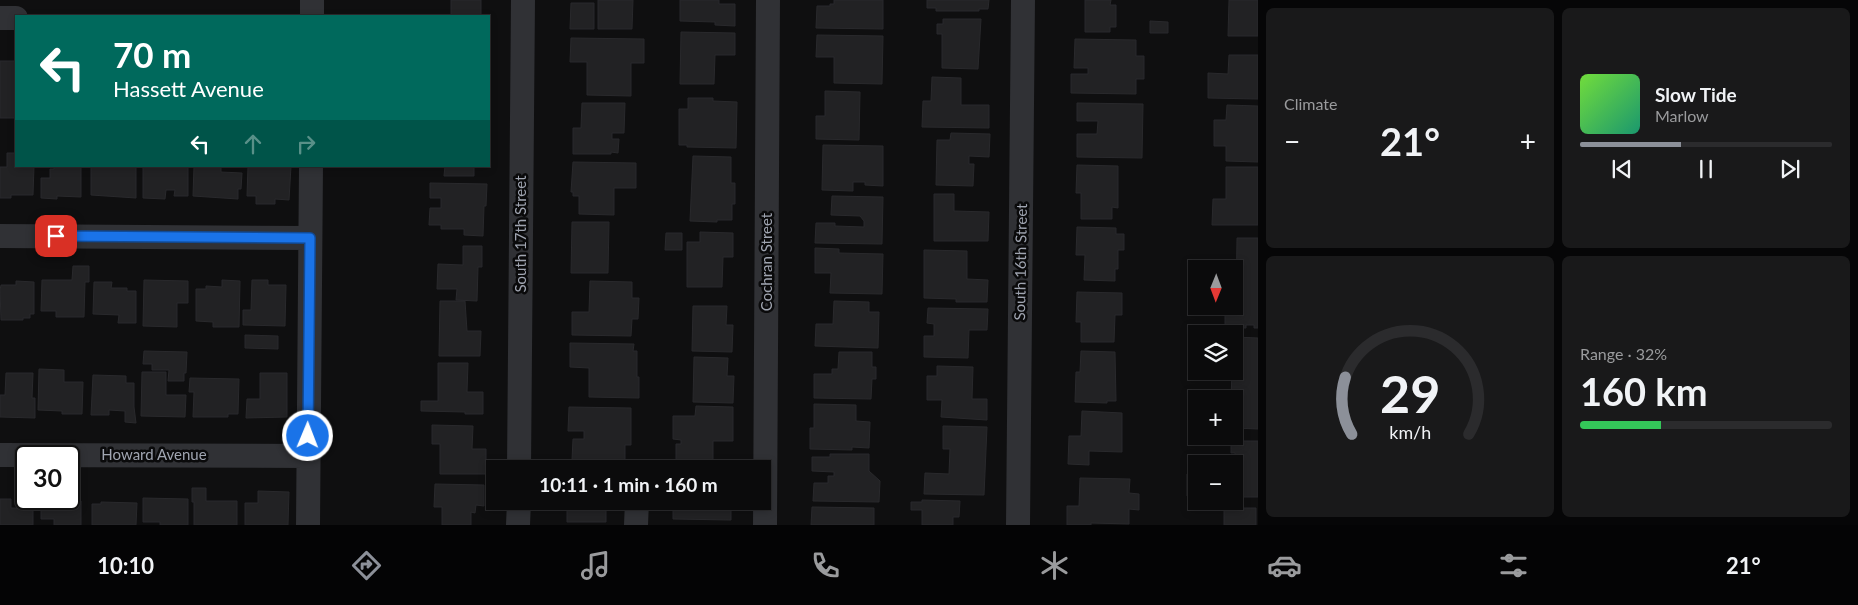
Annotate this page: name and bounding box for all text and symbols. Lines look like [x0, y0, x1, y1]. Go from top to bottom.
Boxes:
text: 70 m [113, 33, 191, 75]
icon: left [30, 35, 95, 100]
text: Hassett Avenue [113, 75, 264, 102]
text: Slow Tide [1655, 83, 1737, 106]
text: Climate [1284, 94, 1337, 113]
text: Marlow [1655, 106, 1709, 125]
text: 21° [1380, 118, 1440, 164]
text: − [1284, 124, 1300, 158]
text: + [1520, 124, 1536, 158]
icon: left [186, 130, 214, 158]
icon: ahead [239, 130, 267, 158]
icon: right [292, 130, 320, 158]
icon: previous [1608, 155, 1636, 183]
icon: pause [1692, 155, 1720, 183]
icon: next [1776, 155, 1804, 183]
street label: South 17th Street [511, 175, 529, 293]
street label: South 16th Street [1010, 203, 1030, 321]
street label: Cochran Street [757, 212, 775, 311]
pin [35, 215, 77, 257]
icon: arrive [42, 222, 70, 250]
north arrow [1188, 260, 1242, 315]
map controls [1188, 260, 1243, 510]
button: layers [1188, 325, 1243, 380]
text: Range · 32% [1580, 344, 1667, 363]
text: 29 [1380, 362, 1440, 424]
text: 160 km [1580, 368, 1708, 414]
button: + [1188, 390, 1243, 445]
position arrow [281, 409, 333, 461]
text: km/h [1389, 421, 1431, 443]
speed limit sign: 30 [15, 445, 80, 510]
street label: Howard Avenue [101, 445, 207, 463]
button: − [1188, 455, 1243, 510]
text: 10:11 · 1 min · 160 m [539, 473, 718, 496]
icon: directions [349, 548, 384, 583]
icon: music [578, 548, 613, 583]
icon: phone [808, 548, 843, 583]
icon: climate [1037, 548, 1072, 583]
icon: car [1267, 548, 1302, 583]
icon: filters [1496, 548, 1531, 583]
text: 10:10 [97, 552, 154, 579]
text: 21° [1726, 552, 1761, 579]

